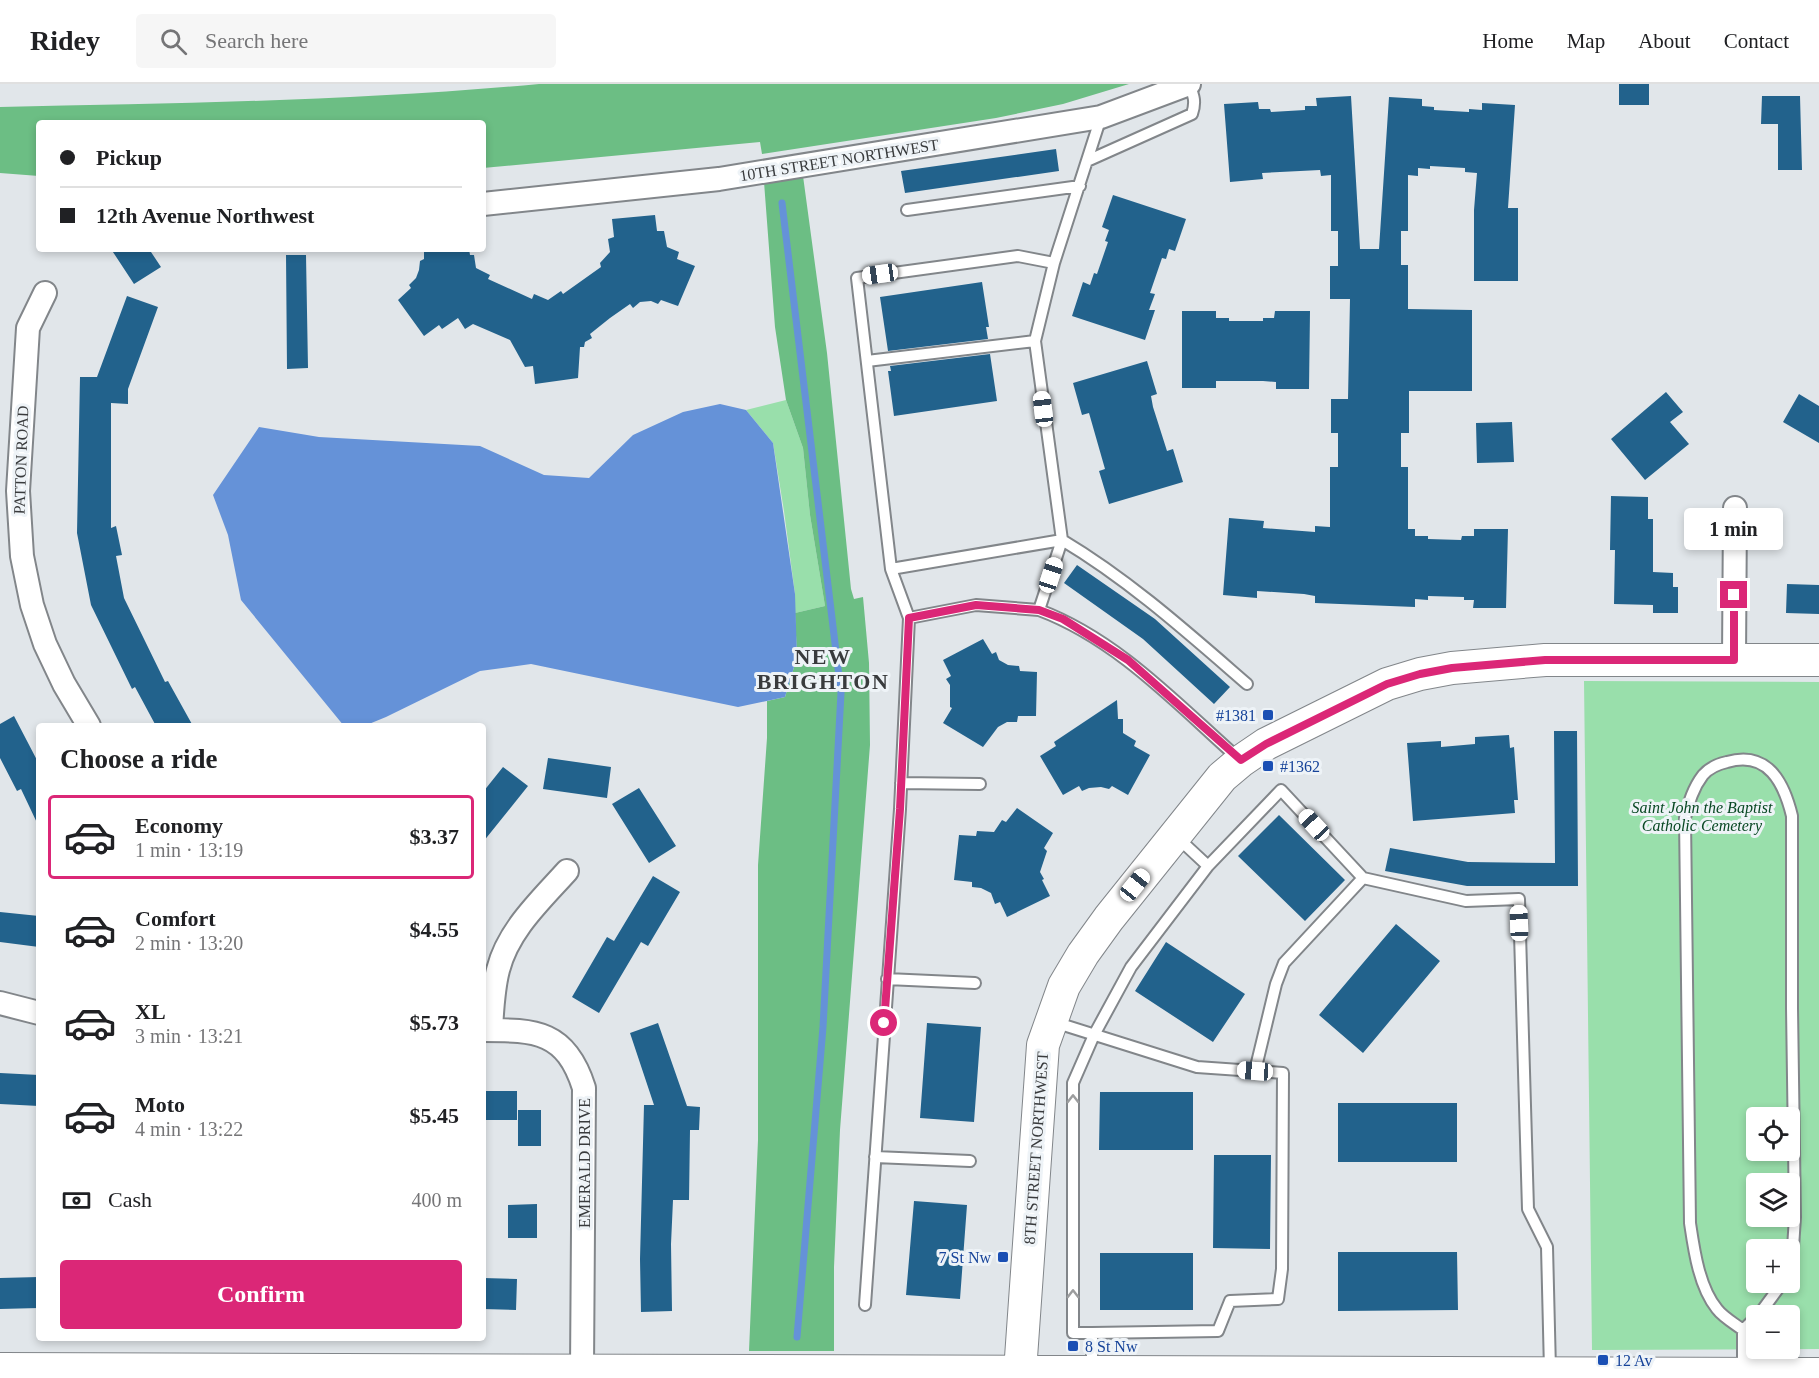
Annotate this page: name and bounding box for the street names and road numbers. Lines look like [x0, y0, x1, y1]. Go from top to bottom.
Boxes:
street label: 10TH STREET NORTHWEST [738, 136, 940, 184]
street label: PATTON ROAD [11, 405, 31, 515]
street label: 8TH STREET NORTHWEST [1021, 1051, 1051, 1245]
street label: EMERALD DRIVE [576, 1098, 593, 1228]

